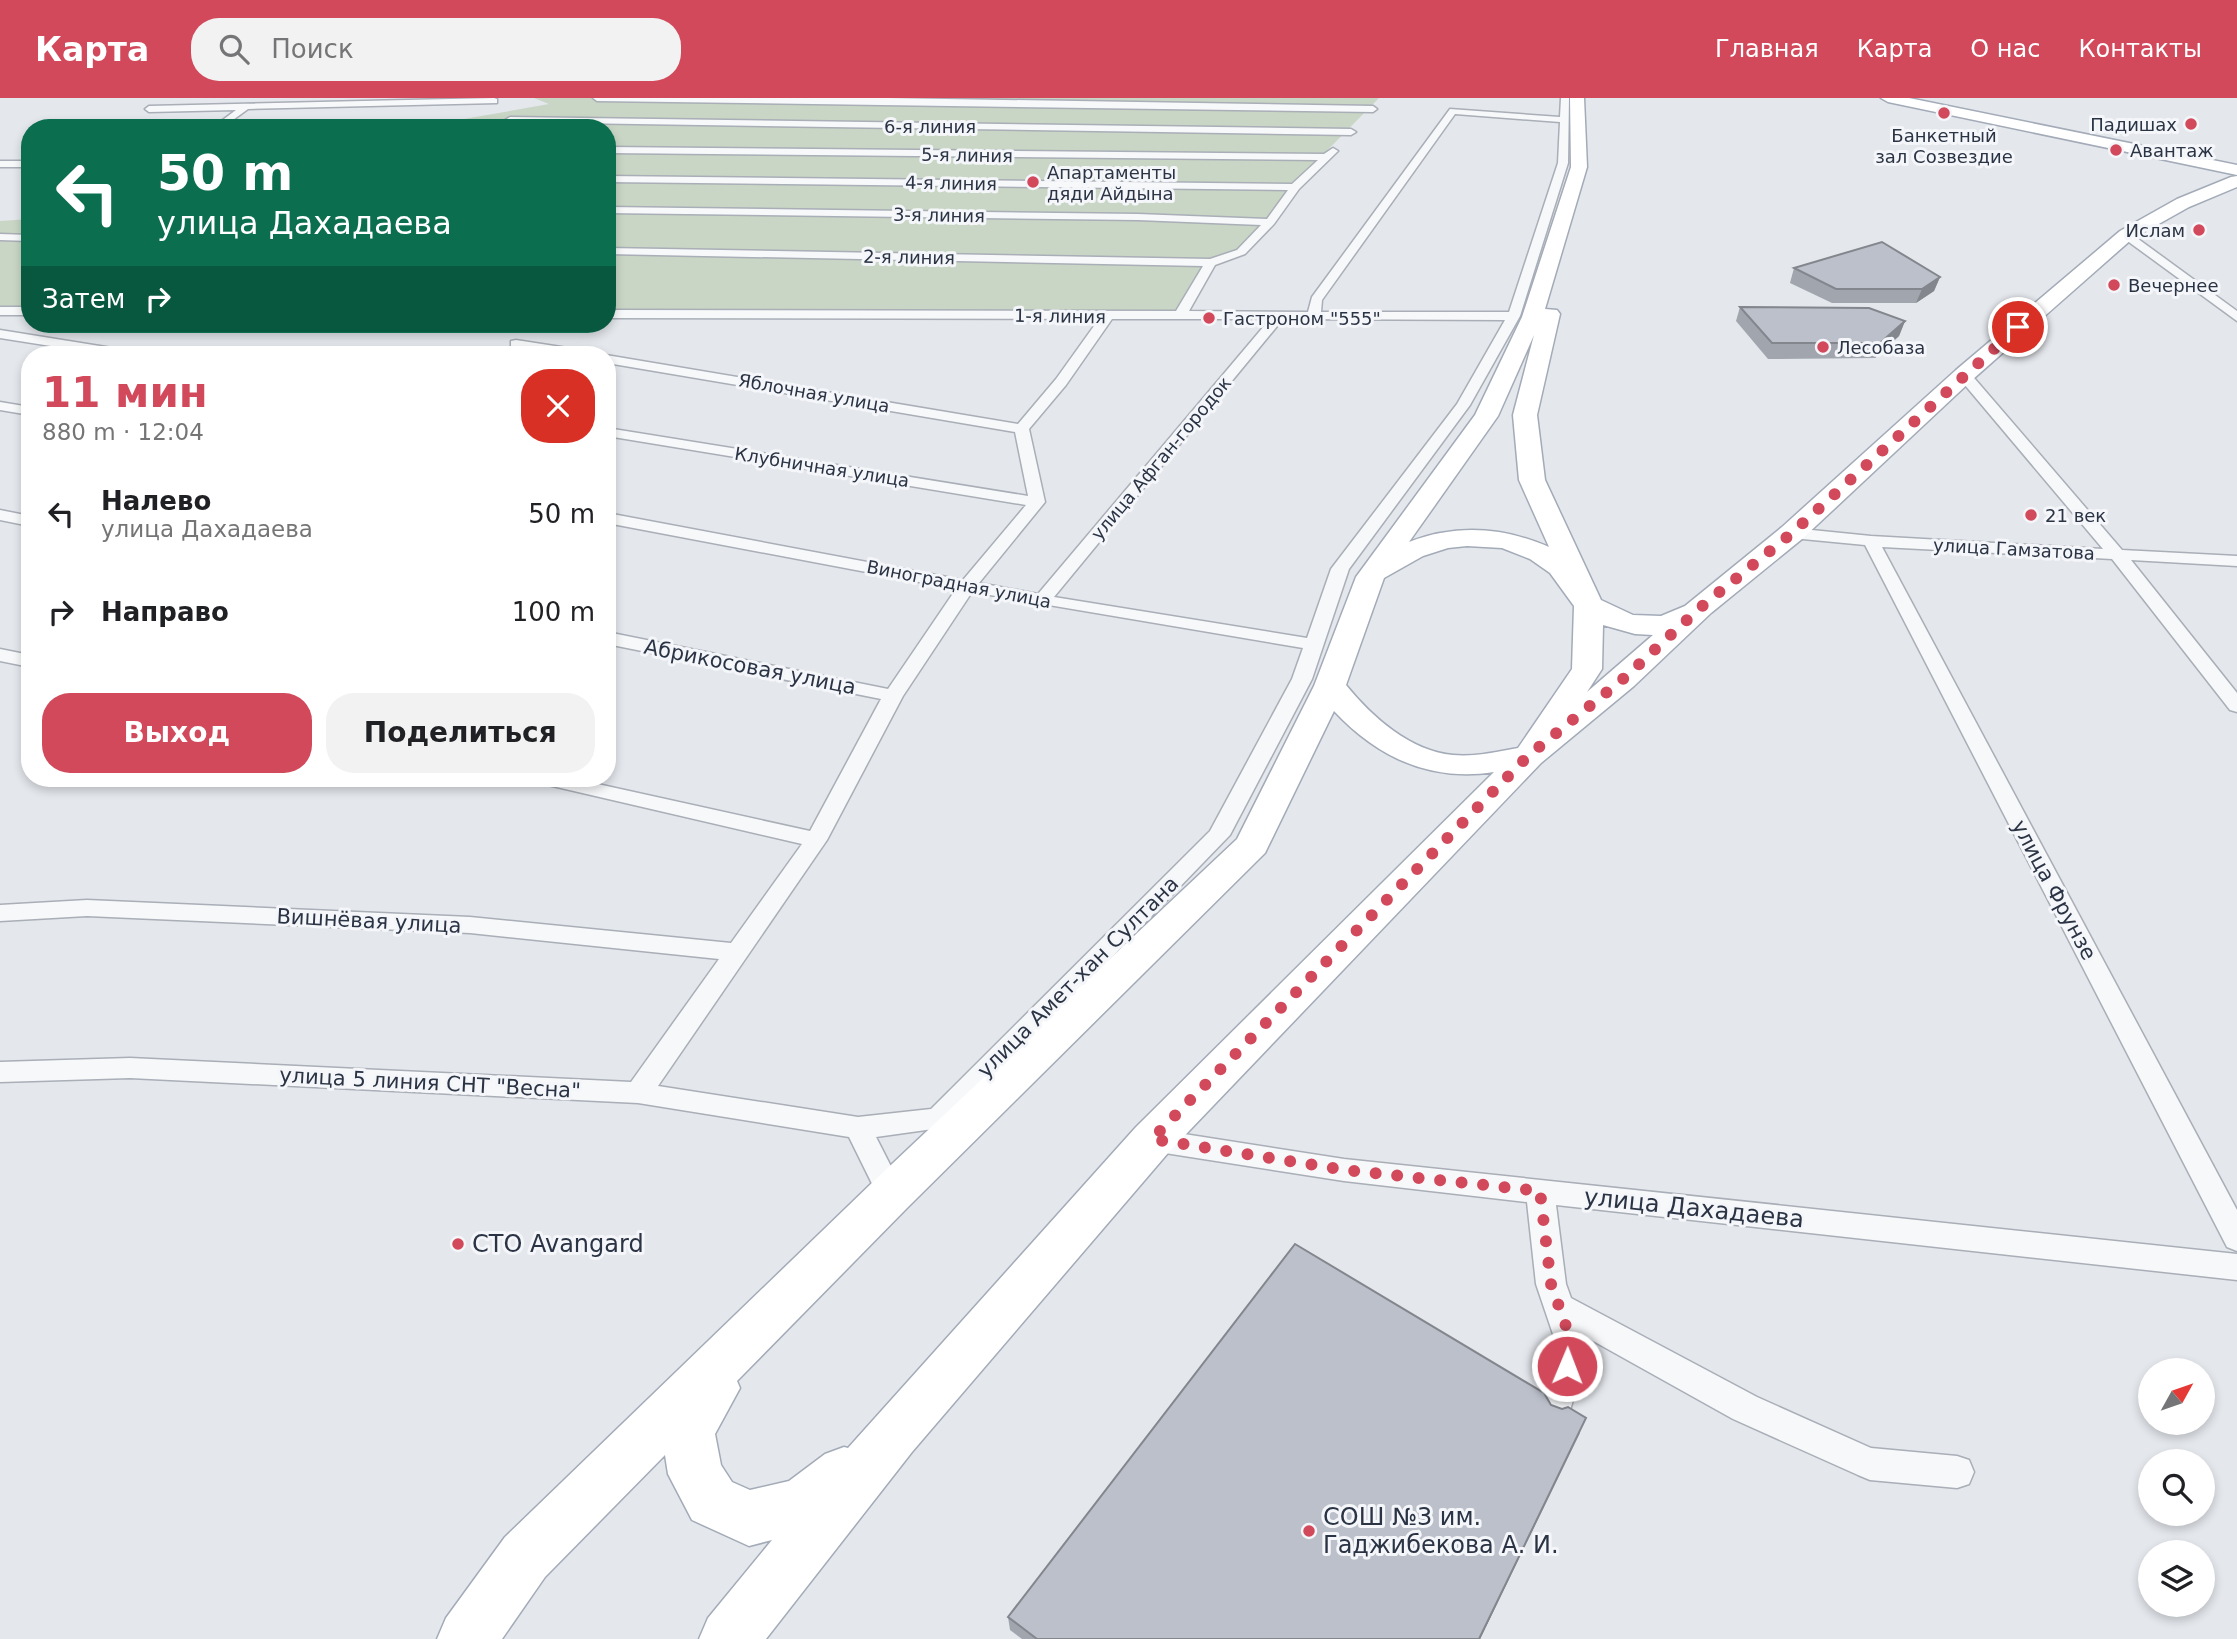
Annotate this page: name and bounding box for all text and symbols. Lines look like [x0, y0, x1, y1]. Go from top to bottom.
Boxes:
search box [191, 18, 681, 81]
text: Карта [35, 30, 149, 69]
icon: search [215, 30, 253, 68]
text: Поиск [271, 34, 354, 64]
text: Главная [1715, 35, 1819, 63]
text: Карта [1857, 35, 1932, 63]
text: О нас [1970, 35, 2040, 63]
text: Контакты [2078, 35, 2202, 63]
marker: Банкетный зал Созвездие [1936, 105, 1952, 121]
place label: Падишах [2090, 114, 2177, 135]
street label: 6-я линия [884, 116, 976, 137]
marker: Падишах [2183, 116, 2199, 132]
place label: Банкетный зал Созвездие [1875, 125, 2013, 167]
place label: Авантаж [2130, 140, 2213, 161]
marker: Авантаж [2108, 142, 2124, 158]
street label: 5-я линия [921, 144, 1013, 166]
text: 50 m [157, 145, 293, 202]
icon: left [42, 147, 133, 238]
place label: Апартаменты дяди Айдына [1047, 162, 1176, 204]
street label: 4-я линия [905, 172, 997, 194]
marker: Апартаменты дяди Айдына [1025, 174, 1041, 190]
text: улица Дахадаева [157, 204, 452, 242]
street label: 3-я линия [893, 204, 985, 226]
place label: Ислам [2126, 220, 2185, 241]
marker: Ислам [2191, 222, 2207, 238]
street label: 2-я линия [863, 246, 955, 268]
place label: Вечернее [2128, 275, 2218, 296]
marker: Вечернее [2106, 277, 2122, 293]
icon: right [139, 280, 177, 318]
text: Затем [42, 284, 125, 314]
pin [1988, 297, 2048, 357]
street label: 1-я линия [1014, 305, 1106, 327]
place label: Гастроном "555" [1223, 308, 1381, 329]
icon: arrive [1999, 308, 2037, 346]
marker: Гастроном "555" [1201, 310, 1217, 326]
place label: Лесобаза [1837, 337, 1925, 358]
marker: Лесобаза [1815, 339, 1831, 355]
text: 11 мин [42, 368, 208, 417]
button: close [521, 369, 595, 443]
street label: Яблочная улица [737, 369, 891, 417]
street label: улица Афган-городок [1087, 372, 1236, 544]
text: 880 m · 12:04 [42, 419, 204, 445]
street label: Клубничная улица [733, 443, 911, 491]
text: Налево [101, 486, 211, 516]
icon: left [42, 495, 80, 533]
text: 50 m [528, 499, 595, 529]
place label: 21 век [2045, 505, 2106, 526]
marker: 21 век [2023, 507, 2039, 523]
text: улица Дахадаева [101, 516, 313, 542]
street label: улица Гамзатова [1932, 534, 2096, 564]
street label: Виноградная улица [865, 556, 1053, 612]
icon: right [42, 593, 80, 631]
text: Направо [101, 597, 229, 627]
text: 100 m [512, 597, 595, 627]
street label: Абрикосовая улица [642, 635, 858, 699]
button: Выход [42, 693, 312, 773]
button: Поделиться [326, 693, 595, 773]
street label: улица Фрунзе [2007, 816, 2101, 964]
street label: улица Амет-хан Султана [973, 872, 1183, 1082]
street label: Вишнёвая улица [276, 904, 462, 938]
street label: улица 5 линия СНТ "Весна" [279, 1063, 581, 1103]
street label: улица Дахадаева [1583, 1183, 1805, 1233]
place label: СТО Avangard [472, 1230, 644, 1258]
marker: СТО Avangard [450, 1236, 466, 1252]
position arrow [1530, 1329, 1604, 1403]
north arrow [2138, 1358, 2216, 1435]
map controls [2138, 1358, 2215, 1617]
button: search [2138, 1449, 2215, 1526]
place label: СОШ №3 им. Гаджибекова А. И. [1323, 1503, 1559, 1559]
marker: СОШ №3 им. Гаджибекова А. И. [1301, 1523, 1317, 1539]
button: layers [2138, 1540, 2215, 1617]

